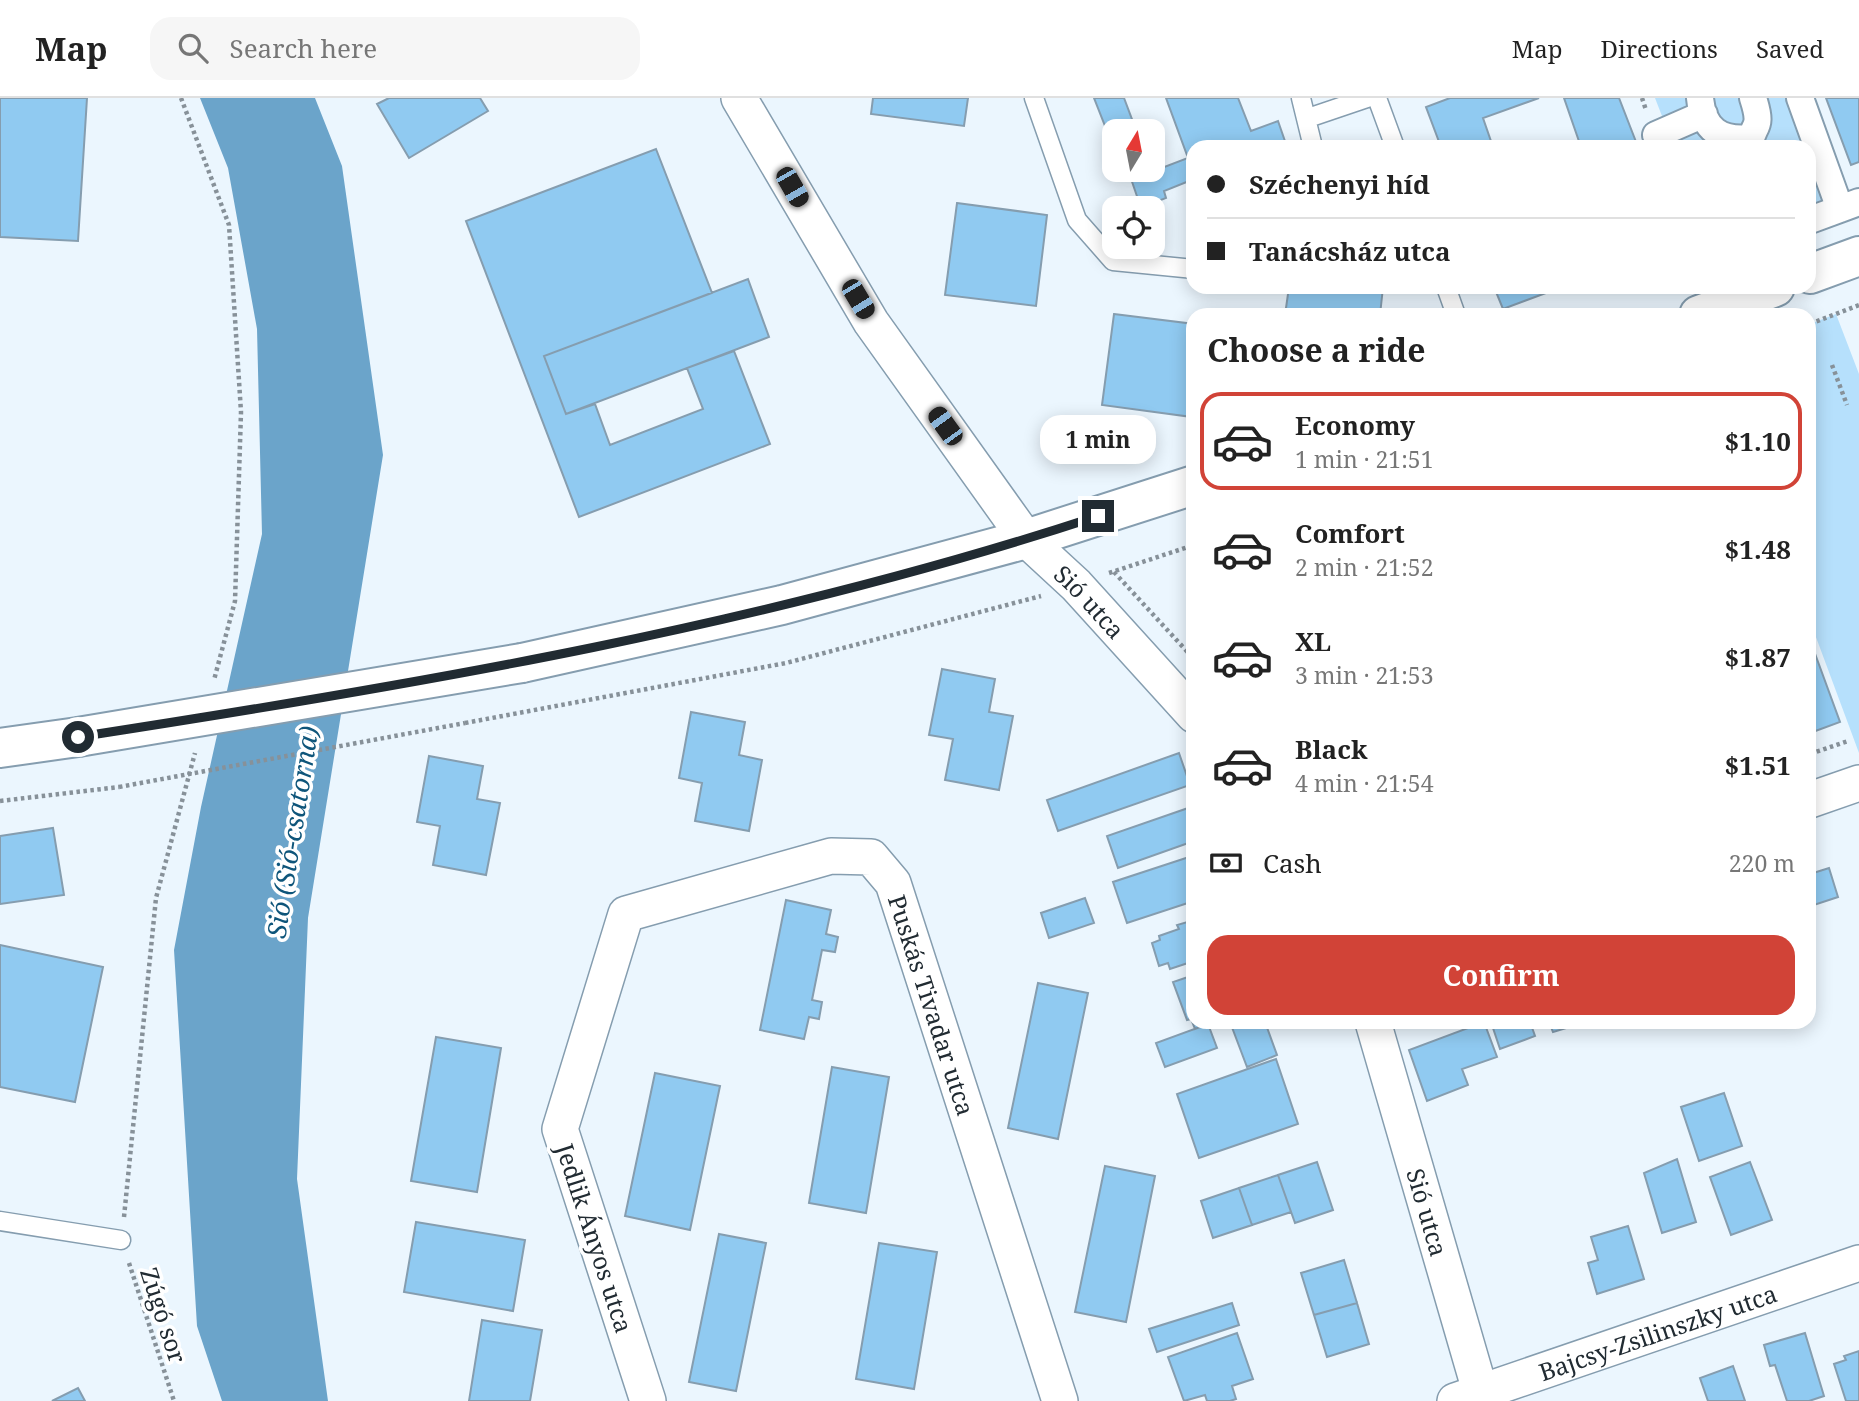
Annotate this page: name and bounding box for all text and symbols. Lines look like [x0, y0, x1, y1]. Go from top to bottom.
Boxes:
search box [150, 17, 640, 80]
text: Map [35, 26, 108, 71]
icon: search [174, 29, 212, 67]
text: Search here [230, 30, 377, 66]
text: Map [1512, 32, 1563, 65]
text: Directions [1601, 32, 1718, 65]
text: Saved [1756, 32, 1824, 65]
north arrow [1102, 119, 1166, 182]
map controls [1102, 119, 1165, 259]
car [773, 164, 812, 210]
text: Széchenyi híd [1249, 166, 1430, 202]
button: locate [1102, 196, 1165, 259]
text: Tanácsház utca [1249, 233, 1451, 269]
car [839, 276, 878, 322]
text: Choose a ride [1207, 328, 1426, 371]
car [925, 403, 966, 449]
text: Economy [1295, 407, 1415, 443]
icon: car [1211, 410, 1274, 473]
callout: 1 min [1040, 414, 1156, 464]
text: 1 min [1065, 423, 1131, 455]
text: $1.10 [1725, 423, 1791, 459]
text: 1 min · 21:51 [1295, 443, 1433, 475]
route end [1082, 500, 1114, 532]
text: Comfort [1295, 515, 1405, 551]
icon: car [1211, 518, 1274, 581]
text: $1.48 [1725, 531, 1791, 567]
text: 2 min · 21:52 [1295, 551, 1433, 583]
street label: Sió utca [1047, 557, 1133, 645]
text: XL [1295, 623, 1331, 659]
icon: car [1211, 626, 1274, 689]
text: $1.87 [1725, 639, 1791, 675]
text: 3 min · 21:53 [1295, 659, 1433, 691]
route start [62, 721, 94, 753]
water label: Sió (Sió-csatorna) [257, 724, 327, 940]
text: Black [1295, 731, 1368, 767]
icon: car [1211, 734, 1274, 797]
text: $1.51 [1725, 747, 1791, 783]
text: 4 min · 21:54 [1295, 767, 1433, 799]
icon: cash [1207, 844, 1245, 882]
text: Cash [1263, 845, 1322, 881]
text: 220 m [1729, 847, 1795, 879]
street label: Puskás Tivadar utca [881, 890, 983, 1119]
button: Confirm [1207, 935, 1795, 1015]
street label: Jedlik Ányos utca [549, 1138, 641, 1337]
street label: Sió utca [1400, 1164, 1457, 1260]
street label: Zúgó sor [133, 1263, 195, 1367]
street label: Bajcsy-Zsilinszky utca [1534, 1276, 1781, 1388]

